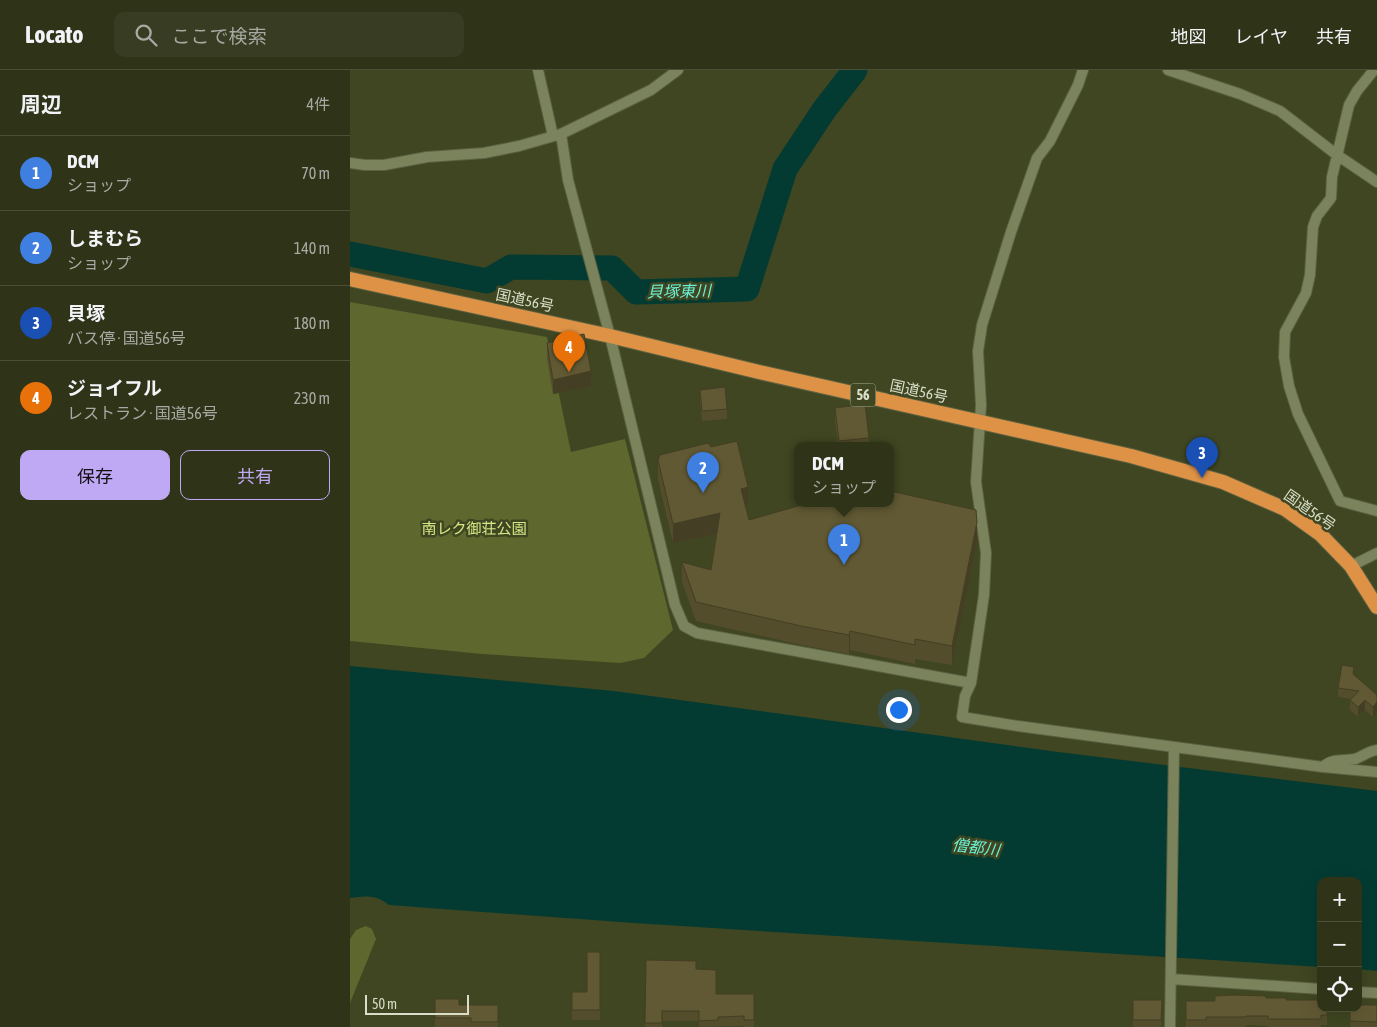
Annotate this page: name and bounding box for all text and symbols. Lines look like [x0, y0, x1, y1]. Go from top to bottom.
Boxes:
search box [114, 12, 464, 57]
text: Locato [25, 21, 84, 48]
icon: search [132, 21, 160, 49]
text: ここで検索 [172, 25, 267, 47]
text: 地図 [1171, 26, 1207, 47]
text: レイヤ [1235, 26, 1288, 47]
text: 共有 [1316, 26, 1352, 47]
text: 周辺 [20, 92, 62, 116]
text: 4件 [306, 95, 330, 113]
text: DCM [67, 150, 99, 172]
text: 1 [32, 164, 40, 182]
text: 70 m [301, 164, 330, 182]
text: ショップ [67, 176, 131, 194]
text: しまむら [67, 227, 143, 249]
text: 2 [32, 239, 40, 257]
text: 140 m [294, 239, 330, 257]
text: ショップ [67, 254, 131, 272]
water label: 貝塚東川 [647, 281, 713, 301]
street label: 国道56号 [494, 286, 556, 314]
text: 貝塚 [67, 302, 105, 324]
text: 3 [32, 314, 40, 332]
text: 180 m [294, 314, 330, 332]
text: バス停 · 国道56号 [67, 329, 186, 347]
pin: 4 [553, 331, 585, 372]
text: ジョイフル [67, 377, 162, 399]
street label: 国道56号 [888, 377, 950, 405]
road number: 56 [850, 384, 876, 406]
text: 4 [32, 389, 40, 407]
text: 230 m [294, 389, 330, 407]
text: レストラン · 国道56号 [67, 404, 218, 422]
pin: 3 [1186, 437, 1218, 478]
popup [794, 442, 894, 507]
button: 保存 [20, 450, 170, 500]
button: 共有 [180, 450, 330, 500]
pin: 2 [687, 452, 719, 493]
text: DCM [812, 452, 844, 474]
text: ショップ [812, 478, 876, 496]
street label: 国道56号 [1281, 486, 1339, 534]
park label: 南レク御荘公園 [421, 520, 527, 537]
pin: 1 [828, 524, 860, 565]
your location [886, 697, 912, 723]
water label: 僧都川 [951, 835, 1003, 859]
map controls [1317, 877, 1362, 1012]
button: + [1317, 877, 1362, 922]
button: − [1317, 922, 1362, 967]
button: locate [1317, 967, 1362, 1012]
scale bar [365, 992, 469, 1015]
text: 50 m [372, 996, 397, 1012]

